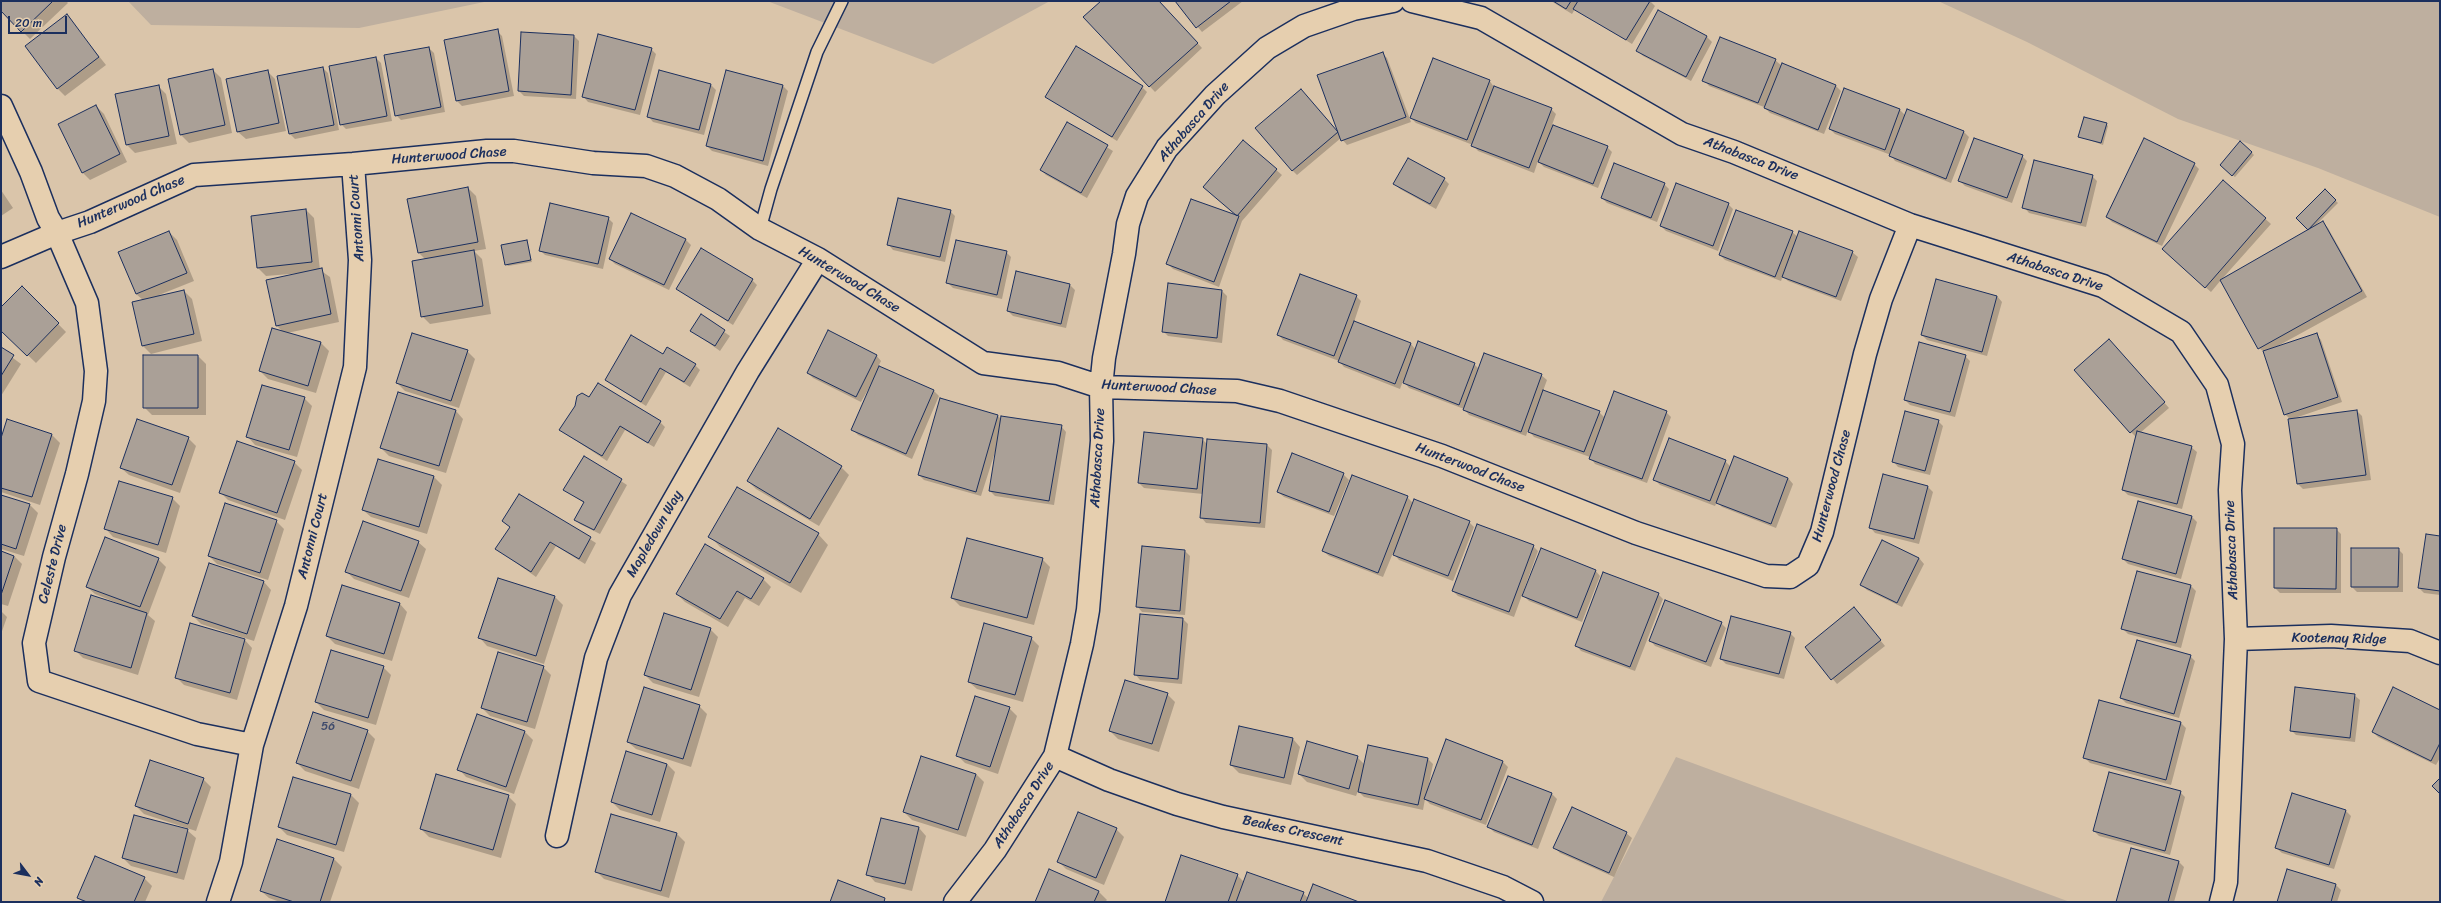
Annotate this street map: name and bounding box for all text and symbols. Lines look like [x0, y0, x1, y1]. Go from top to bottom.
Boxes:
scale bar [10, 8, 69, 34]
text: 20 m [15, 12, 42, 34]
street label: Athabasca Drive [1155, 79, 1233, 165]
street label: Athabasca Drive [1701, 133, 1801, 185]
street label: Hunterwood Chase [391, 144, 507, 168]
street label: Hunterwood Chase [75, 172, 187, 232]
street label: Antonni Court [346, 174, 368, 262]
street label: Hunterwood Chase [795, 243, 903, 317]
street label: Athabasca Drive [2005, 249, 2105, 295]
street label: Hunterwood Chase [1101, 377, 1217, 399]
street label: Athabasca Drive [1087, 408, 1109, 508]
street label: Hunterwood Chase [1809, 428, 1855, 544]
street label: Hunterwood Chase [1413, 439, 1527, 497]
street label: Mapledown Way [623, 488, 687, 580]
street label: Antonni Court [294, 491, 332, 581]
street label: Athabasca Drive [2222, 500, 2242, 600]
street label: Celeste Drive [35, 523, 71, 605]
street label: Kootenay Ridge [2291, 630, 2387, 648]
house number: 56 [321, 720, 335, 734]
street label: Athabasca Drive [990, 759, 1058, 851]
street label: Beakes Crescent [1241, 812, 1345, 850]
north arrow [8, 855, 48, 895]
text: N [29, 873, 49, 890]

